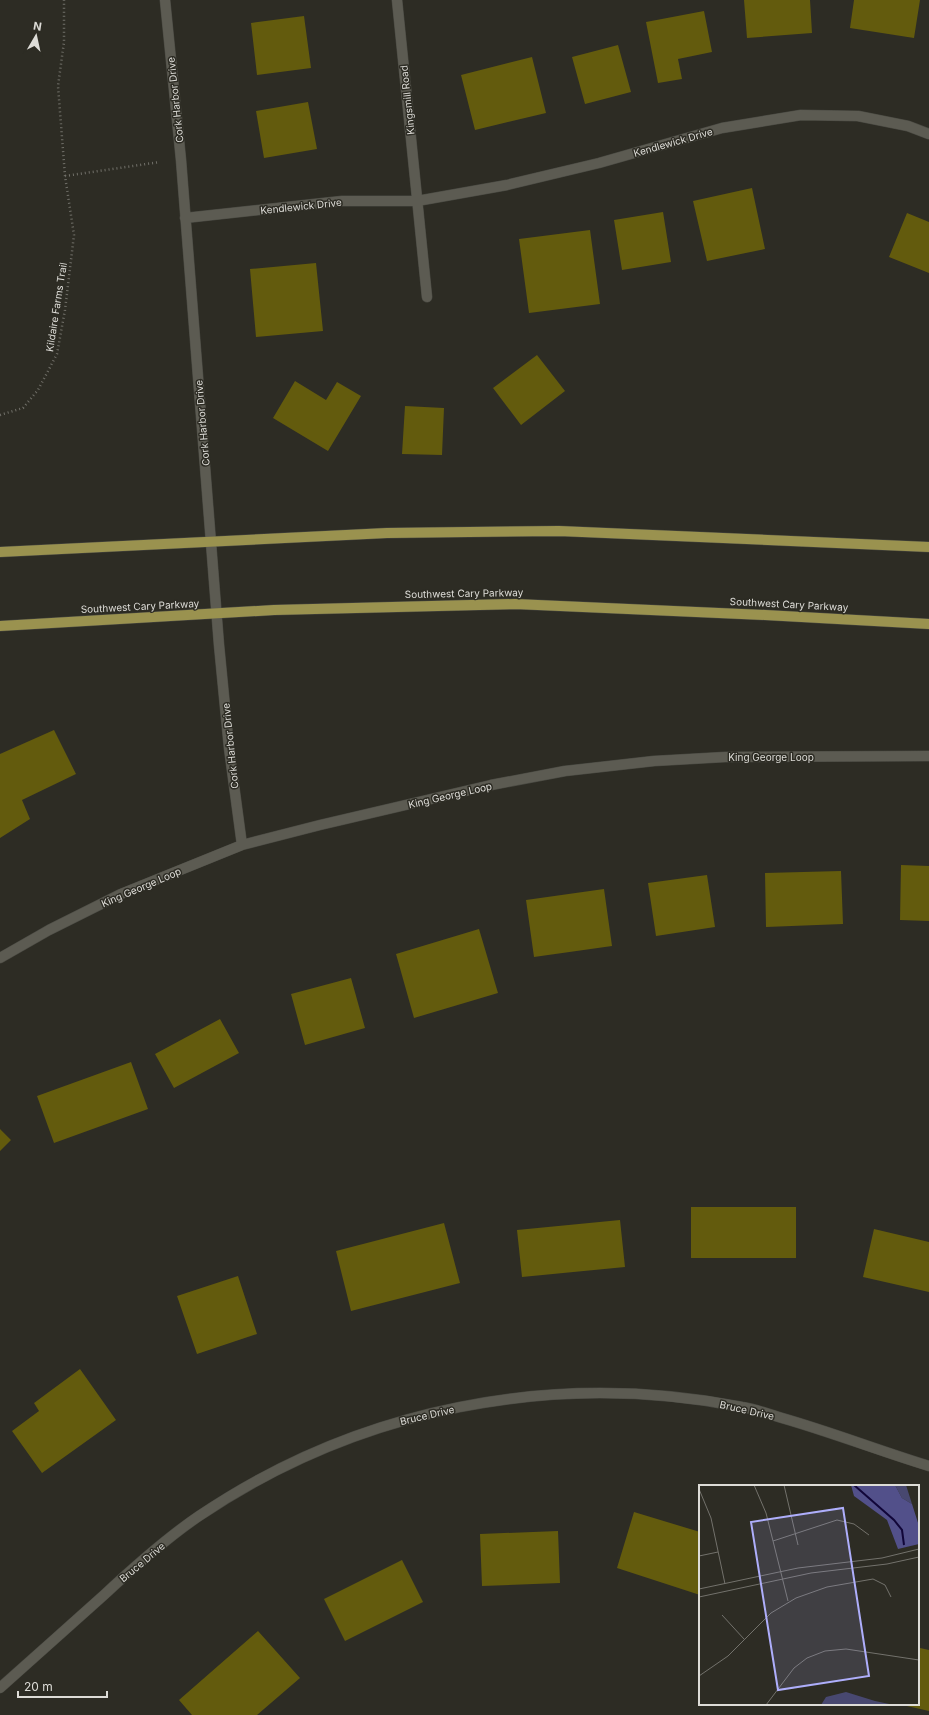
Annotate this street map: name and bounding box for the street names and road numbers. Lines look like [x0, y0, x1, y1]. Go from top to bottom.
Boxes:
street label: Cork Harbor Drive [165, 56, 185, 143]
street label: Kingsmill Road [397, 65, 417, 135]
street label: Kendlewick Drive [632, 125, 714, 159]
street label: Kendlewick Drive [260, 196, 342, 216]
street label: Kildaire Farms Trail [43, 261, 69, 353]
street label: Cork Harbor Drive [192, 379, 212, 466]
street label: Southwest Cary Parkway [405, 586, 524, 600]
street label: Southwest Cary Parkway [729, 595, 849, 613]
street label: Southwest Cary Parkway [80, 597, 200, 615]
street label: Cork Harbor Drive [220, 702, 240, 789]
street label: King George Loop [728, 751, 814, 763]
street label: King George Loop [407, 780, 493, 810]
street label: King George Loop [99, 865, 183, 909]
street label: Bruce Drive [719, 1398, 776, 1422]
street label: Bruce Drive [399, 1403, 456, 1427]
street label: Bruce Drive [117, 1539, 167, 1584]

